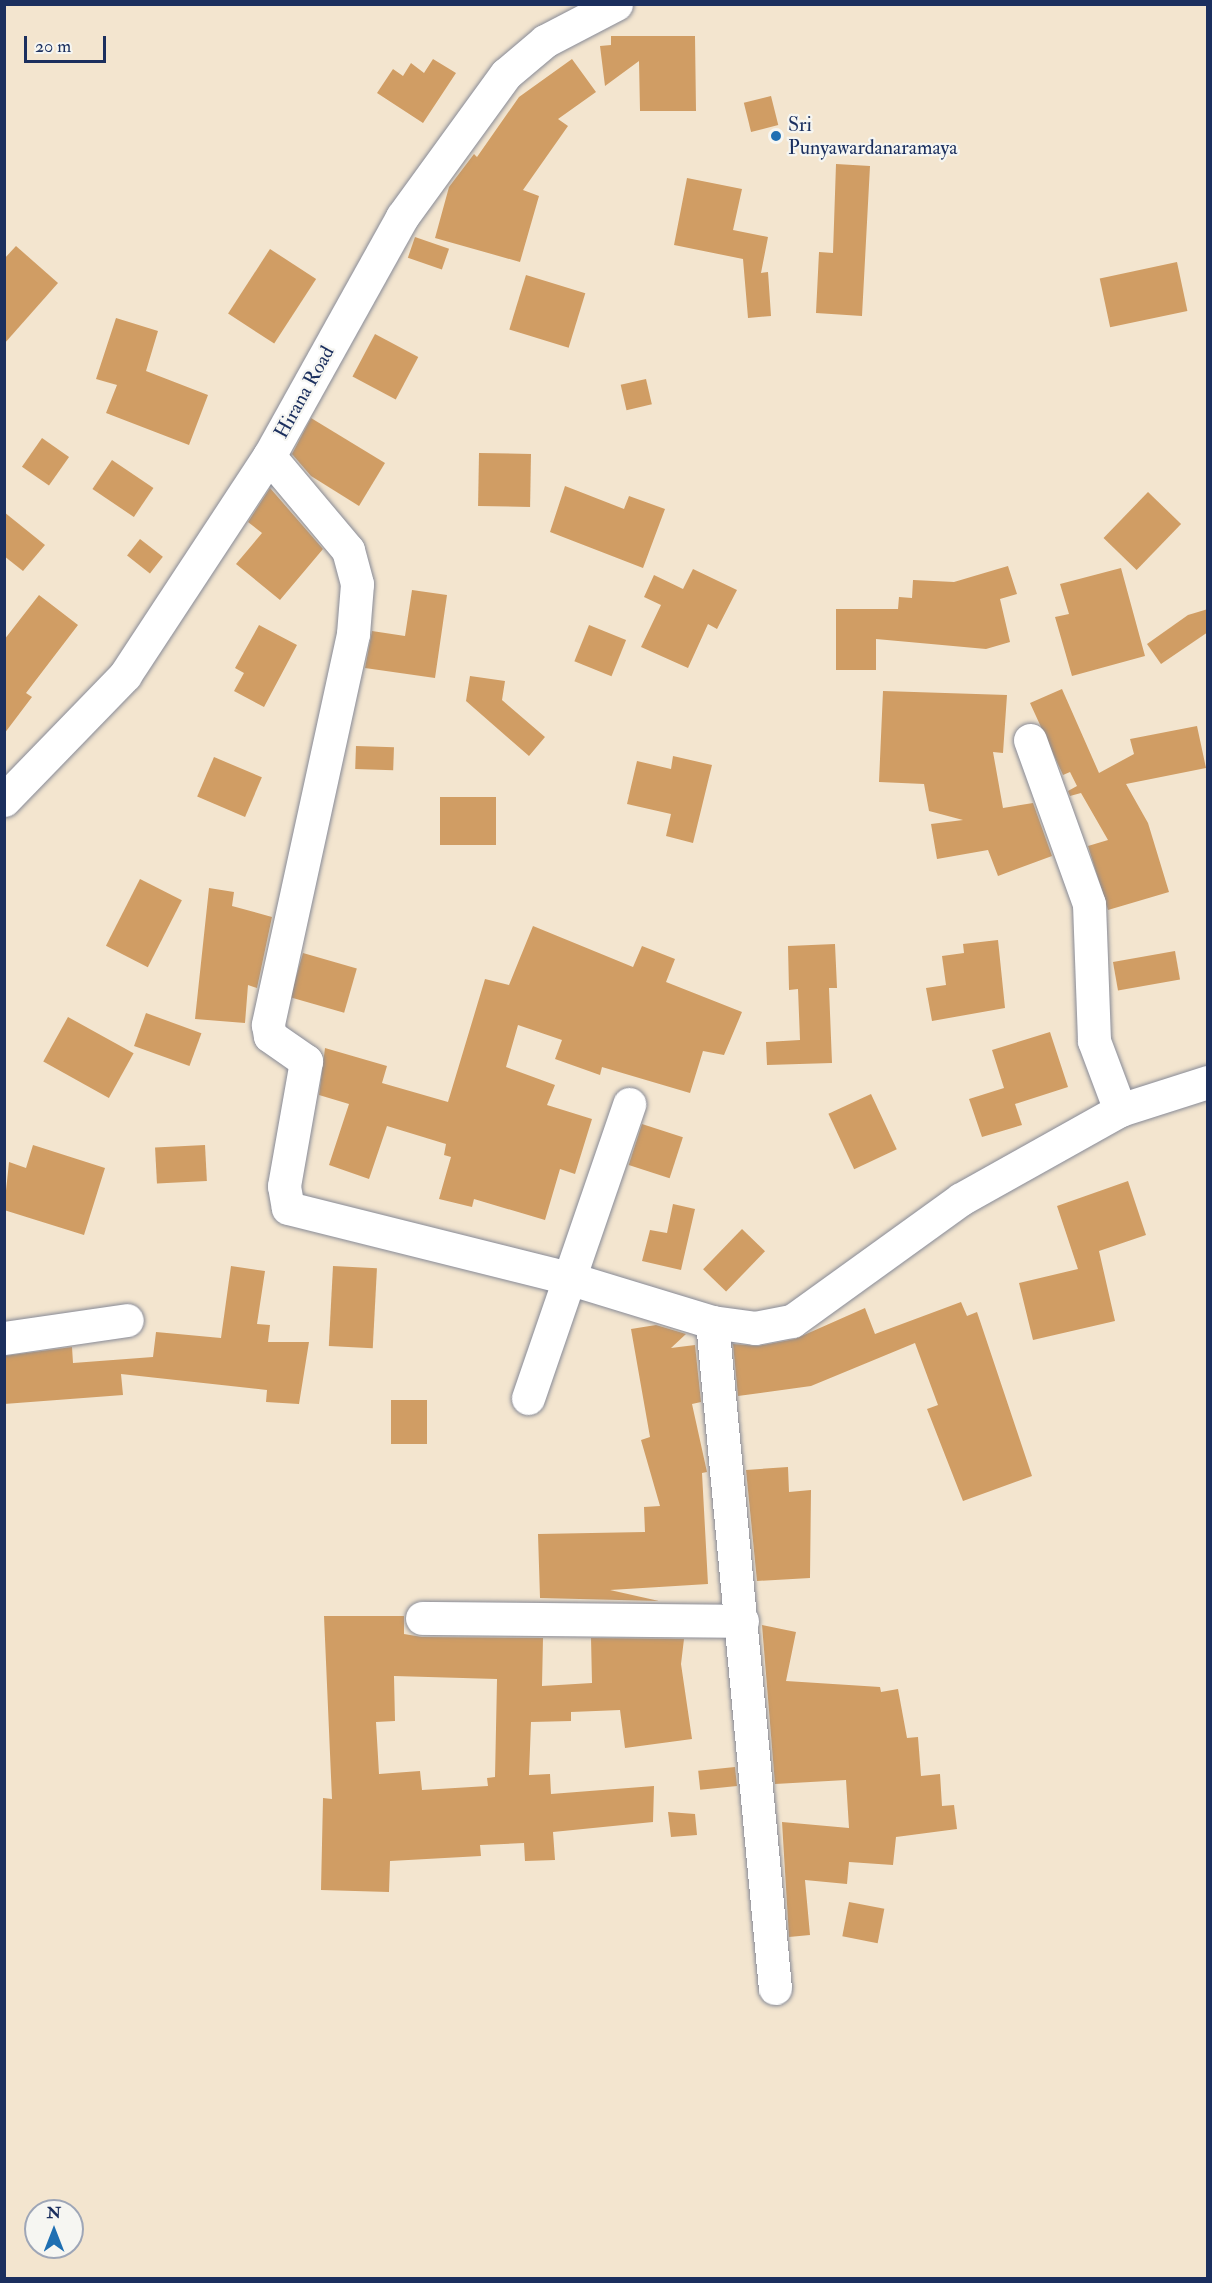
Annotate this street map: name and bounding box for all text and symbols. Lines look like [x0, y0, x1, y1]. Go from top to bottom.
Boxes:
scale bar [27, 24, 110, 62]
text: 20 m [35, 35, 71, 58]
place label: Sri Punyawardanaramaya [788, 112, 957, 159]
marker: Sri Punyawardanaramaya [769, 129, 783, 143]
street label: Hirana Road [269, 342, 339, 442]
north arrow [24, 2199, 84, 2259]
text: N [47, 2203, 61, 2223]

